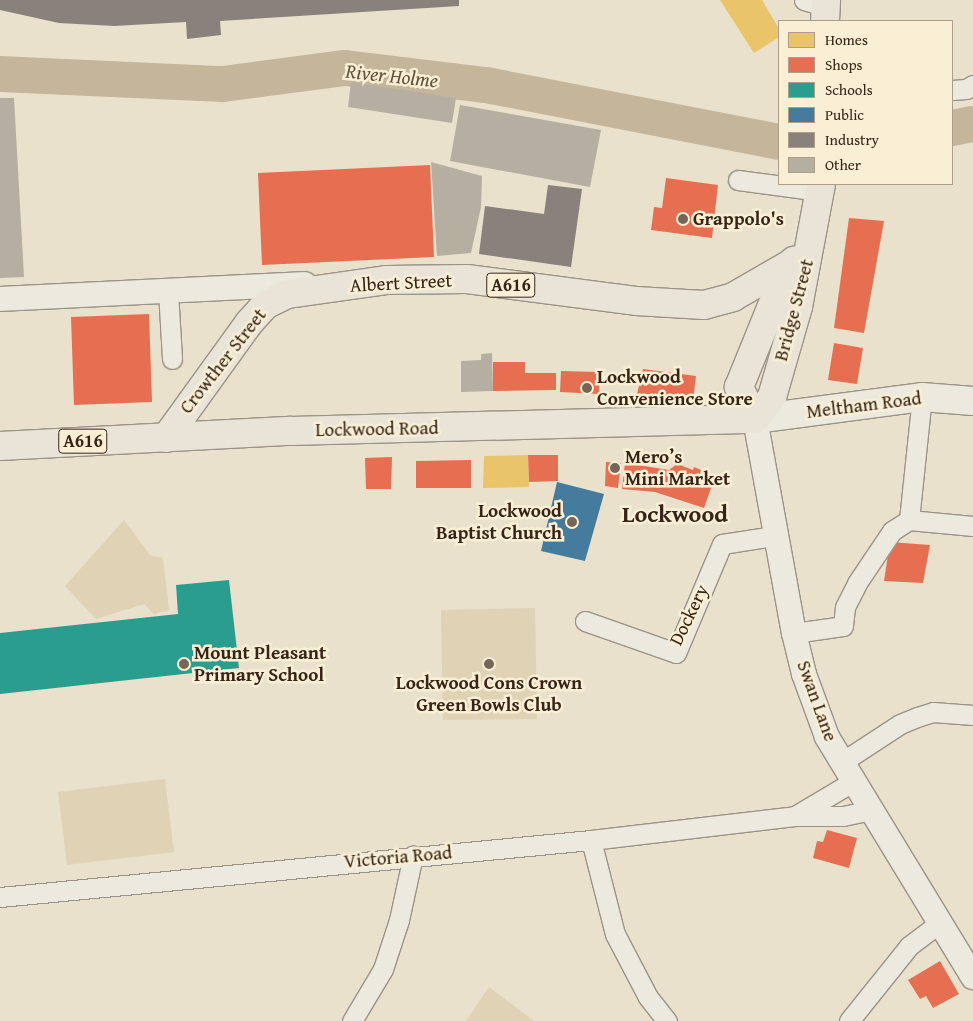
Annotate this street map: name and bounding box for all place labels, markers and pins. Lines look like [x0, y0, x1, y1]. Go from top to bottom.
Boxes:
place label: Grappolo's [693, 208, 784, 230]
marker: Grappolo's [677, 213, 689, 225]
place label: Lockwood Convenience Store [597, 366, 753, 410]
marker: Lockwood Convenience Store [581, 382, 593, 394]
place label: Mero’s Mini Market [625, 446, 730, 490]
marker: Mero’s Mini Market [609, 462, 621, 474]
place label: Lockwood Baptist Church [436, 500, 562, 544]
marker: Lockwood Baptist Church [566, 516, 578, 528]
place label: Mount Pleasant Primary School [194, 642, 326, 686]
marker: Mount Pleasant Primary School [178, 658, 190, 670]
marker: Lockwood Cons Crown Green Bowls Club [483, 658, 495, 670]
place label: Lockwood Cons Crown Green Bowls Club [396, 672, 582, 716]

